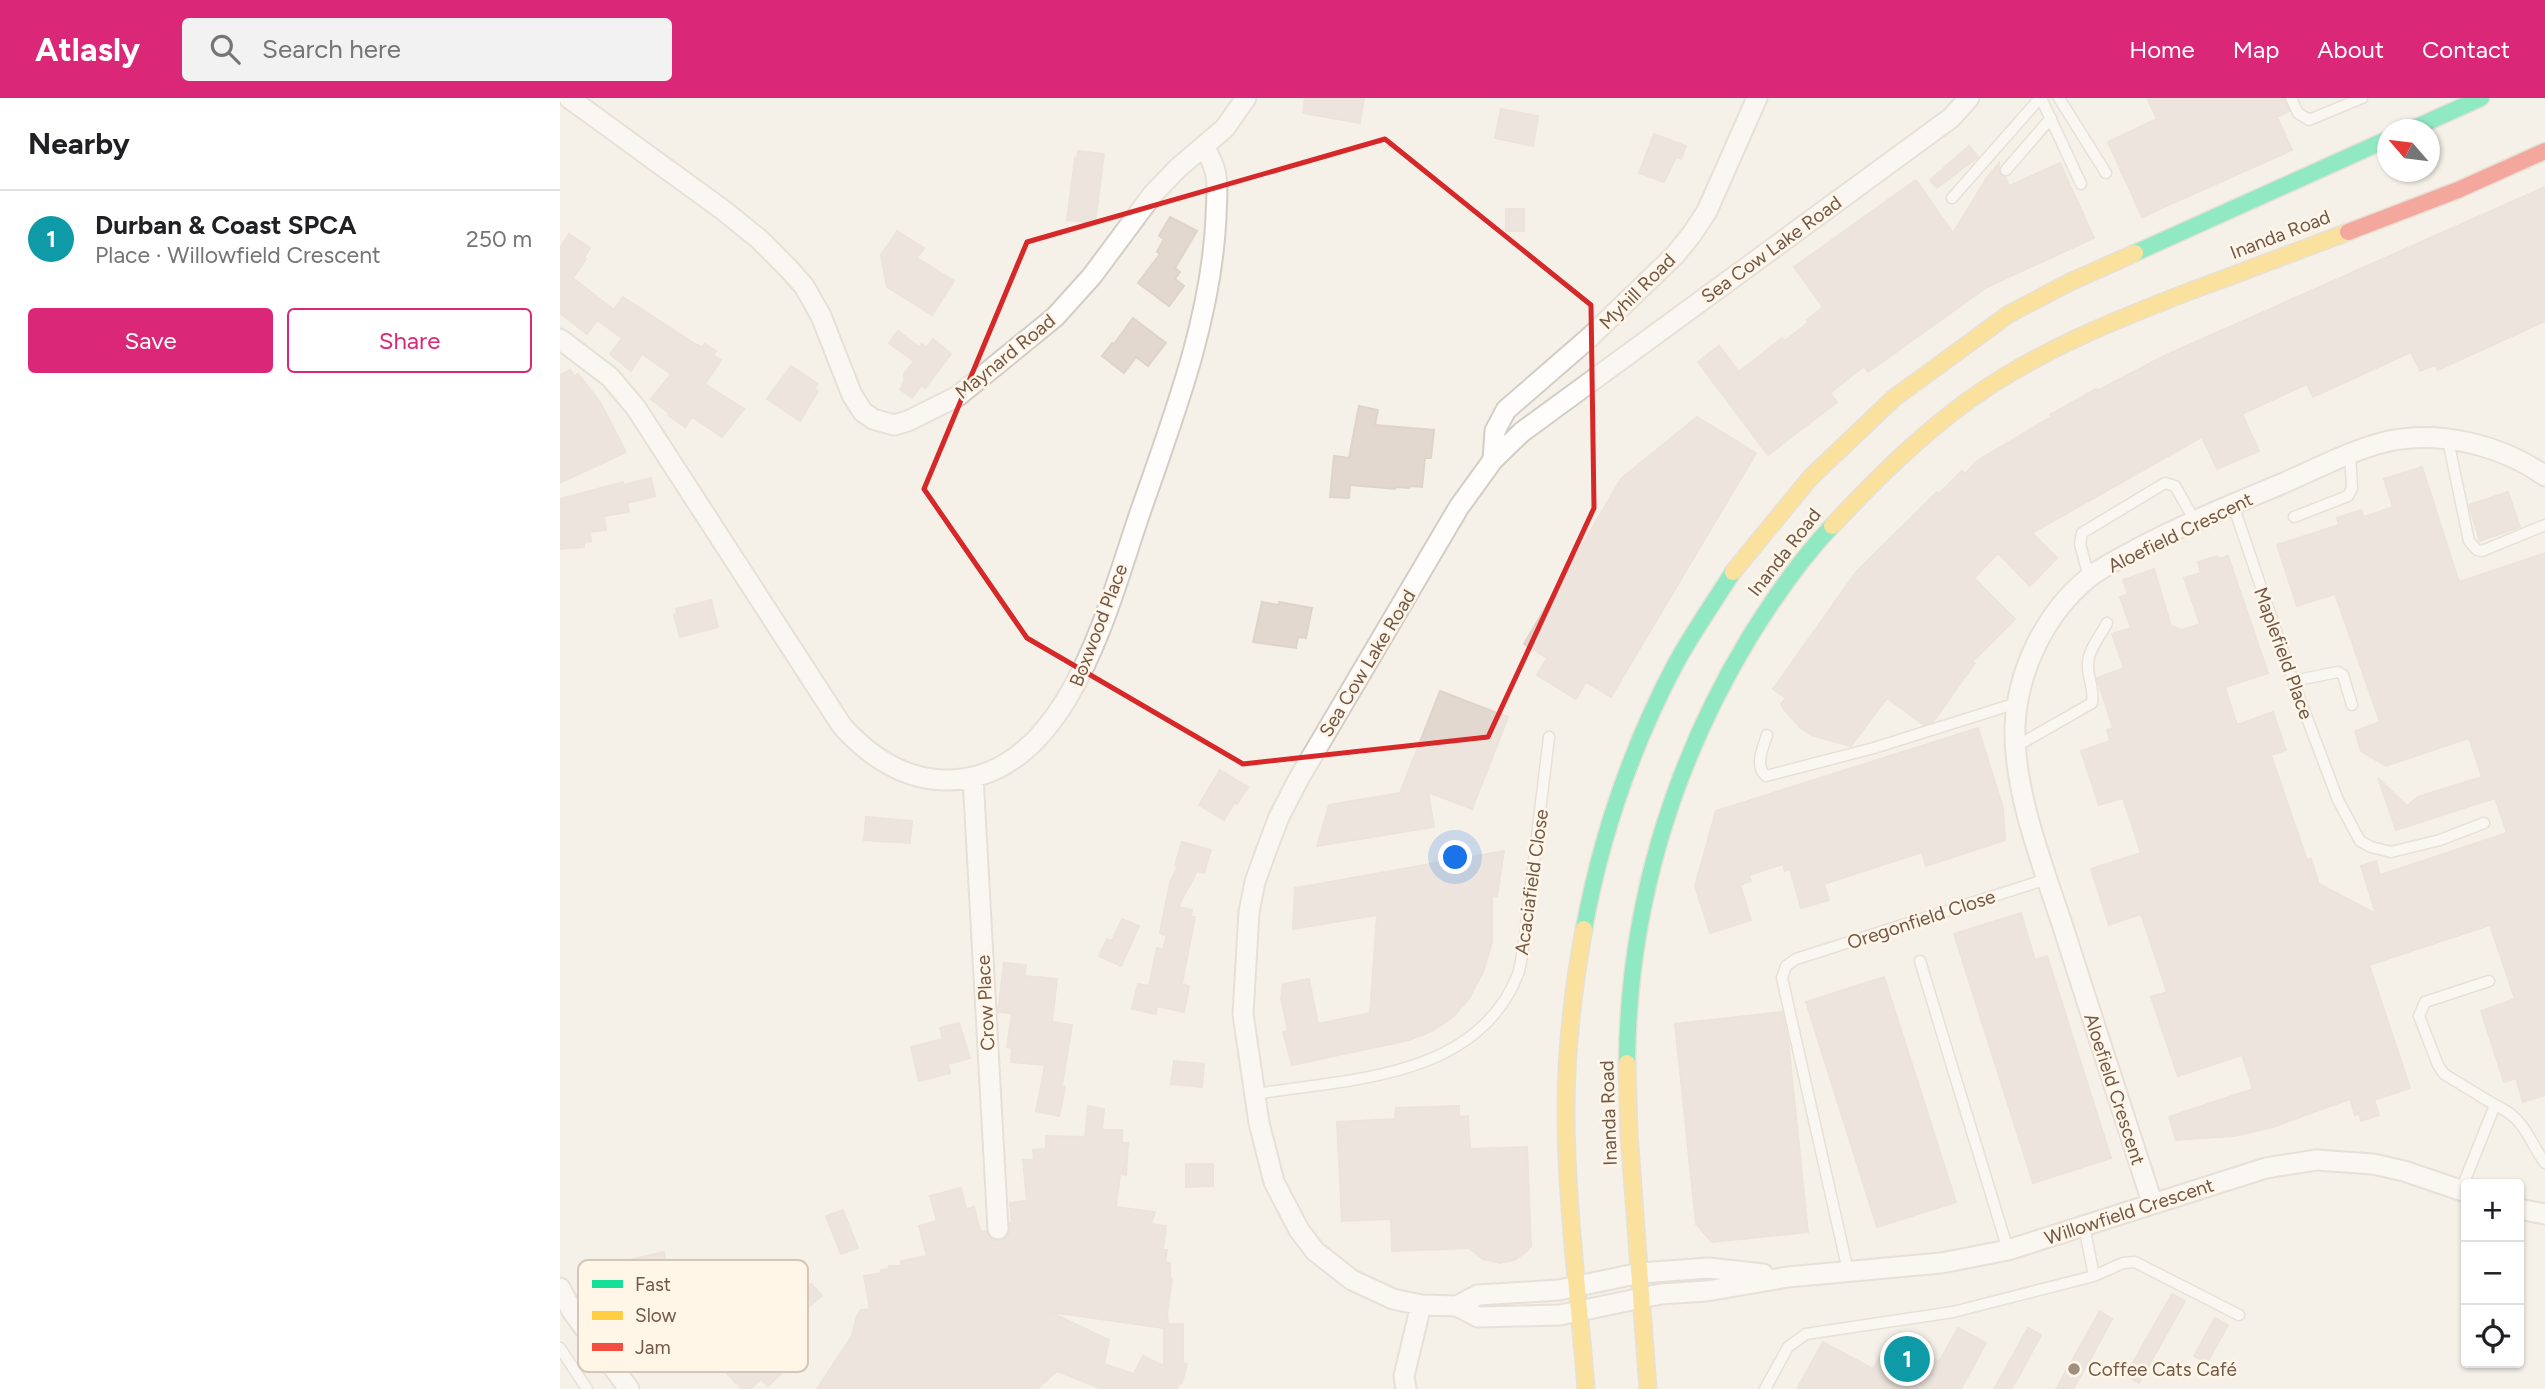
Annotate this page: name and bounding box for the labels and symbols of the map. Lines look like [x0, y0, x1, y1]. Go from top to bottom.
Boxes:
north arrow [2377, 119, 2440, 182]
street label: Sea Cow Lake Road [1697, 191, 1846, 308]
street label: Inanda Road [2227, 205, 2333, 264]
street label: Myhill Road [1595, 249, 1680, 334]
street label: Maynard Road [951, 309, 1060, 404]
street label: Aloefield Crescent [2104, 487, 2256, 577]
street label: Inanda Road [1743, 504, 1826, 601]
street label: Boxwood Place [1065, 561, 1132, 690]
street label: Maplefield Place [2249, 584, 2318, 722]
street label: Sea Cow Lake Road [1314, 585, 1421, 741]
street label: Acaciafield Close [1510, 808, 1553, 956]
your location [1438, 840, 1472, 874]
street label: Oregonfield Close [1844, 885, 1998, 954]
street label: Crow Place [972, 954, 999, 1052]
street label: Aloefield Crescent [2079, 1010, 2150, 1168]
street label: Inanda Road [1595, 1060, 1622, 1166]
street label: Willowfield Crescent [2042, 1173, 2217, 1250]
legend [578, 1260, 808, 1372]
text: Fast [635, 1273, 671, 1296]
text: Slow [635, 1304, 677, 1327]
pin: 1 [1884, 1333, 1930, 1385]
text: Jam [635, 1336, 671, 1359]
place label: Coffee Cats Café [2088, 1358, 2237, 1381]
marker: Coffee Cats Café [2066, 1361, 2082, 1377]

